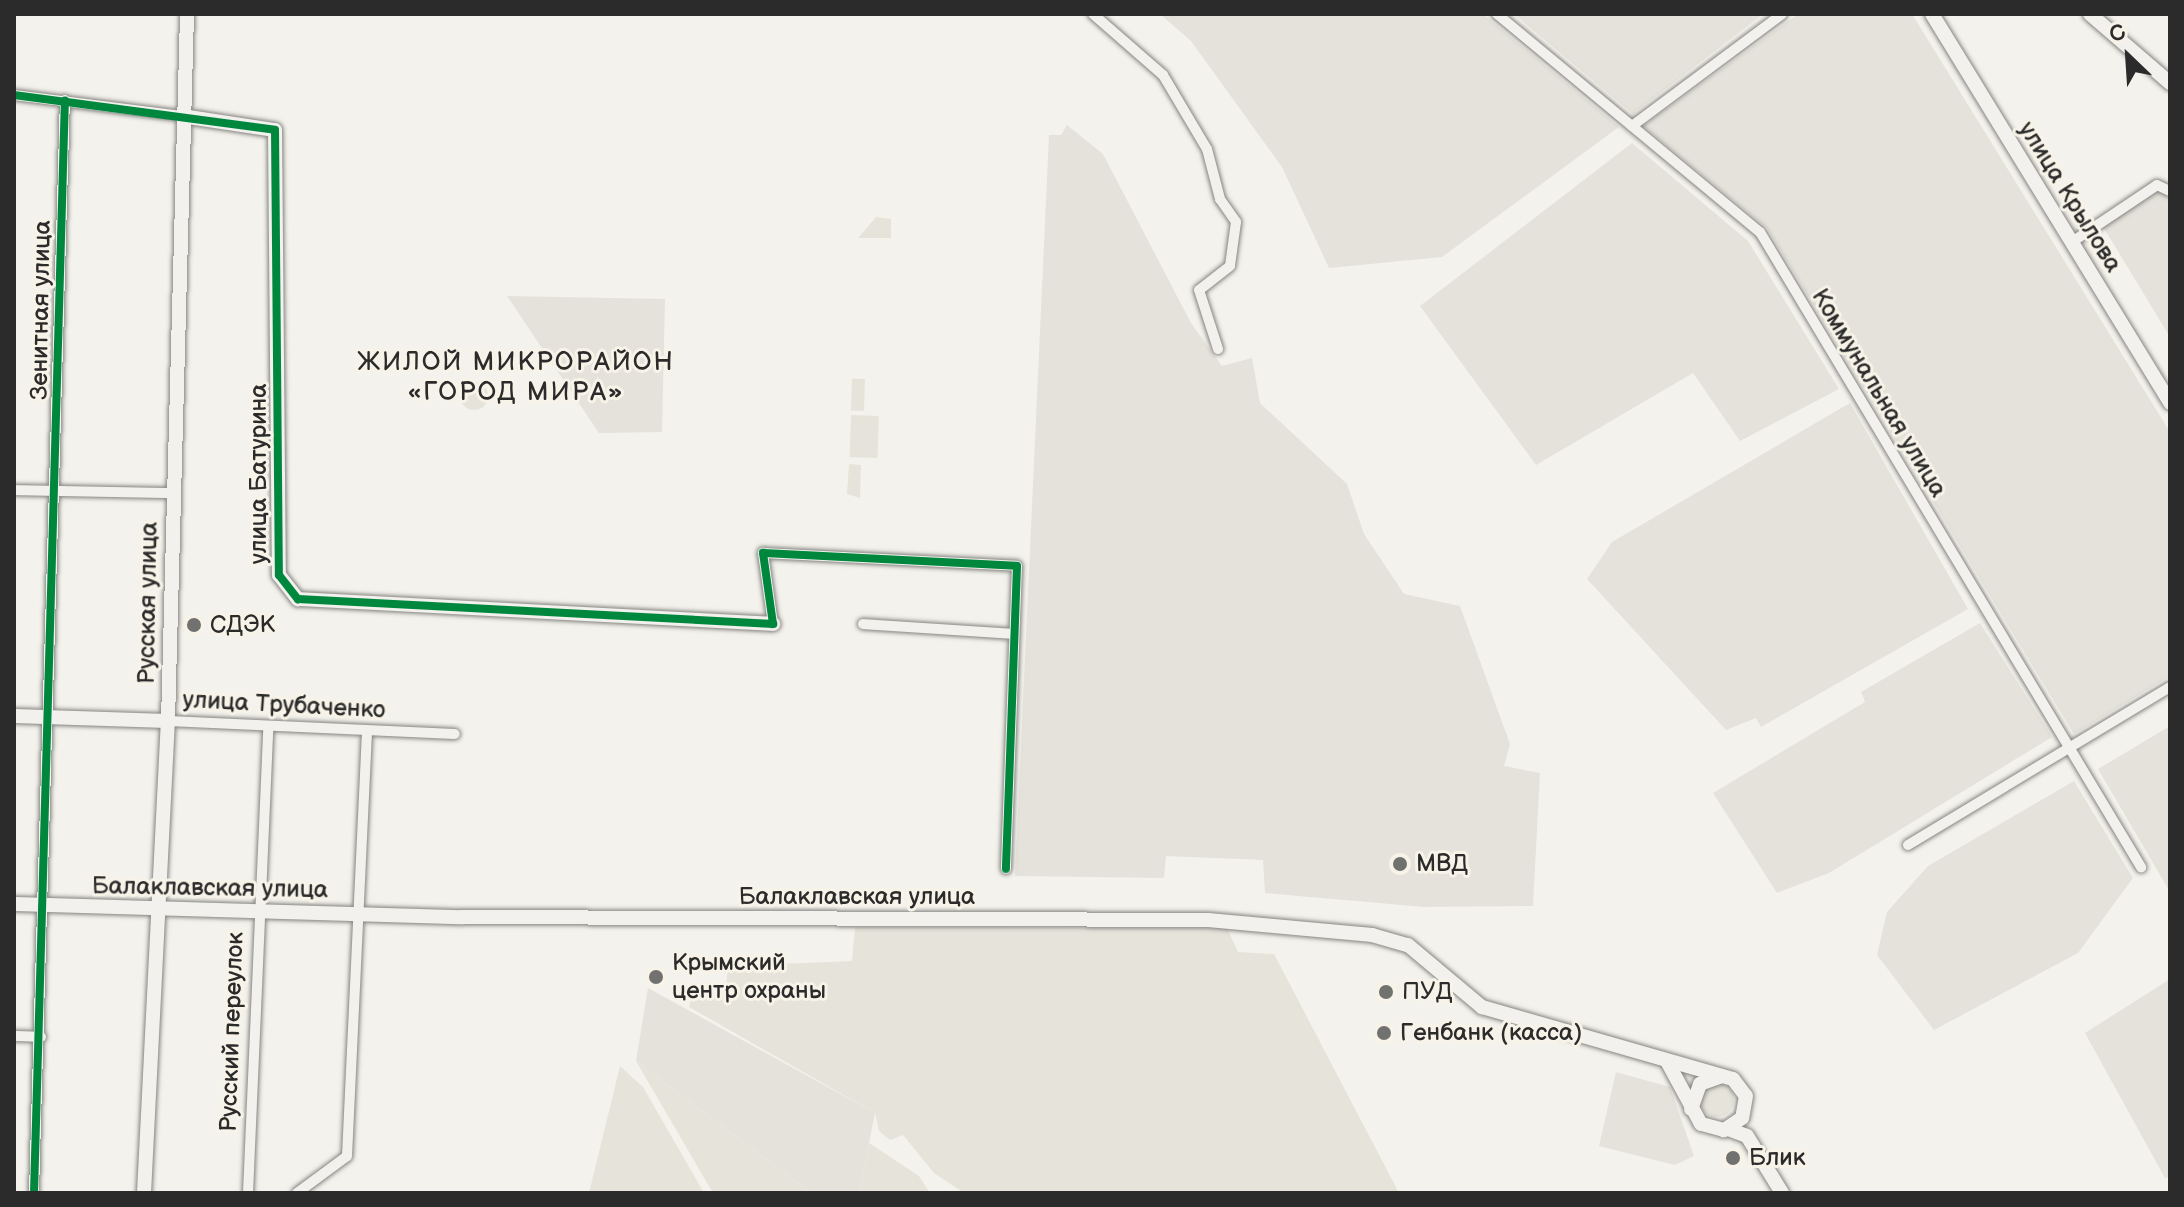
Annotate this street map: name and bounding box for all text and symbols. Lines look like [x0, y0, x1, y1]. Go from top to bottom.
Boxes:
north arrow [2088, 16, 2168, 96]
text: С [2105, 18, 2130, 49]
street label: улица Крылова [2012, 116, 2128, 278]
street label: Зенитная улица [25, 220, 57, 400]
street label: Коммунальная улица [1805, 284, 1953, 502]
district label: ЖИЛОЙ МИКРОРАЙОН «ГОРОД МИРА» [357, 347, 675, 408]
street label: улица Батурина [245, 384, 273, 564]
street label: Русская улица [132, 521, 164, 685]
place label: СДЭК [210, 611, 275, 639]
marker: СДЭК [185, 616, 203, 634]
street label: улица Трубаченко [182, 685, 386, 725]
place label: МВД [1416, 850, 1468, 878]
marker: МВД [1391, 855, 1409, 873]
street label: Балаклавская улица [92, 872, 328, 904]
street label: Балаклавская улица [739, 883, 975, 911]
street label: Русский переулок [214, 931, 250, 1133]
place label: Крымский центр охраны [672, 949, 826, 1005]
marker: Крымский центр охраны [647, 968, 665, 986]
place label: ПУД [1402, 978, 1453, 1006]
marker: ПУД [1377, 983, 1395, 1001]
place label: Генбанк (касса) [1400, 1019, 1582, 1047]
marker: Генбанк (касса) [1375, 1024, 1393, 1042]
place label: Блик [1749, 1144, 1805, 1172]
marker: Блик [1724, 1149, 1742, 1167]

